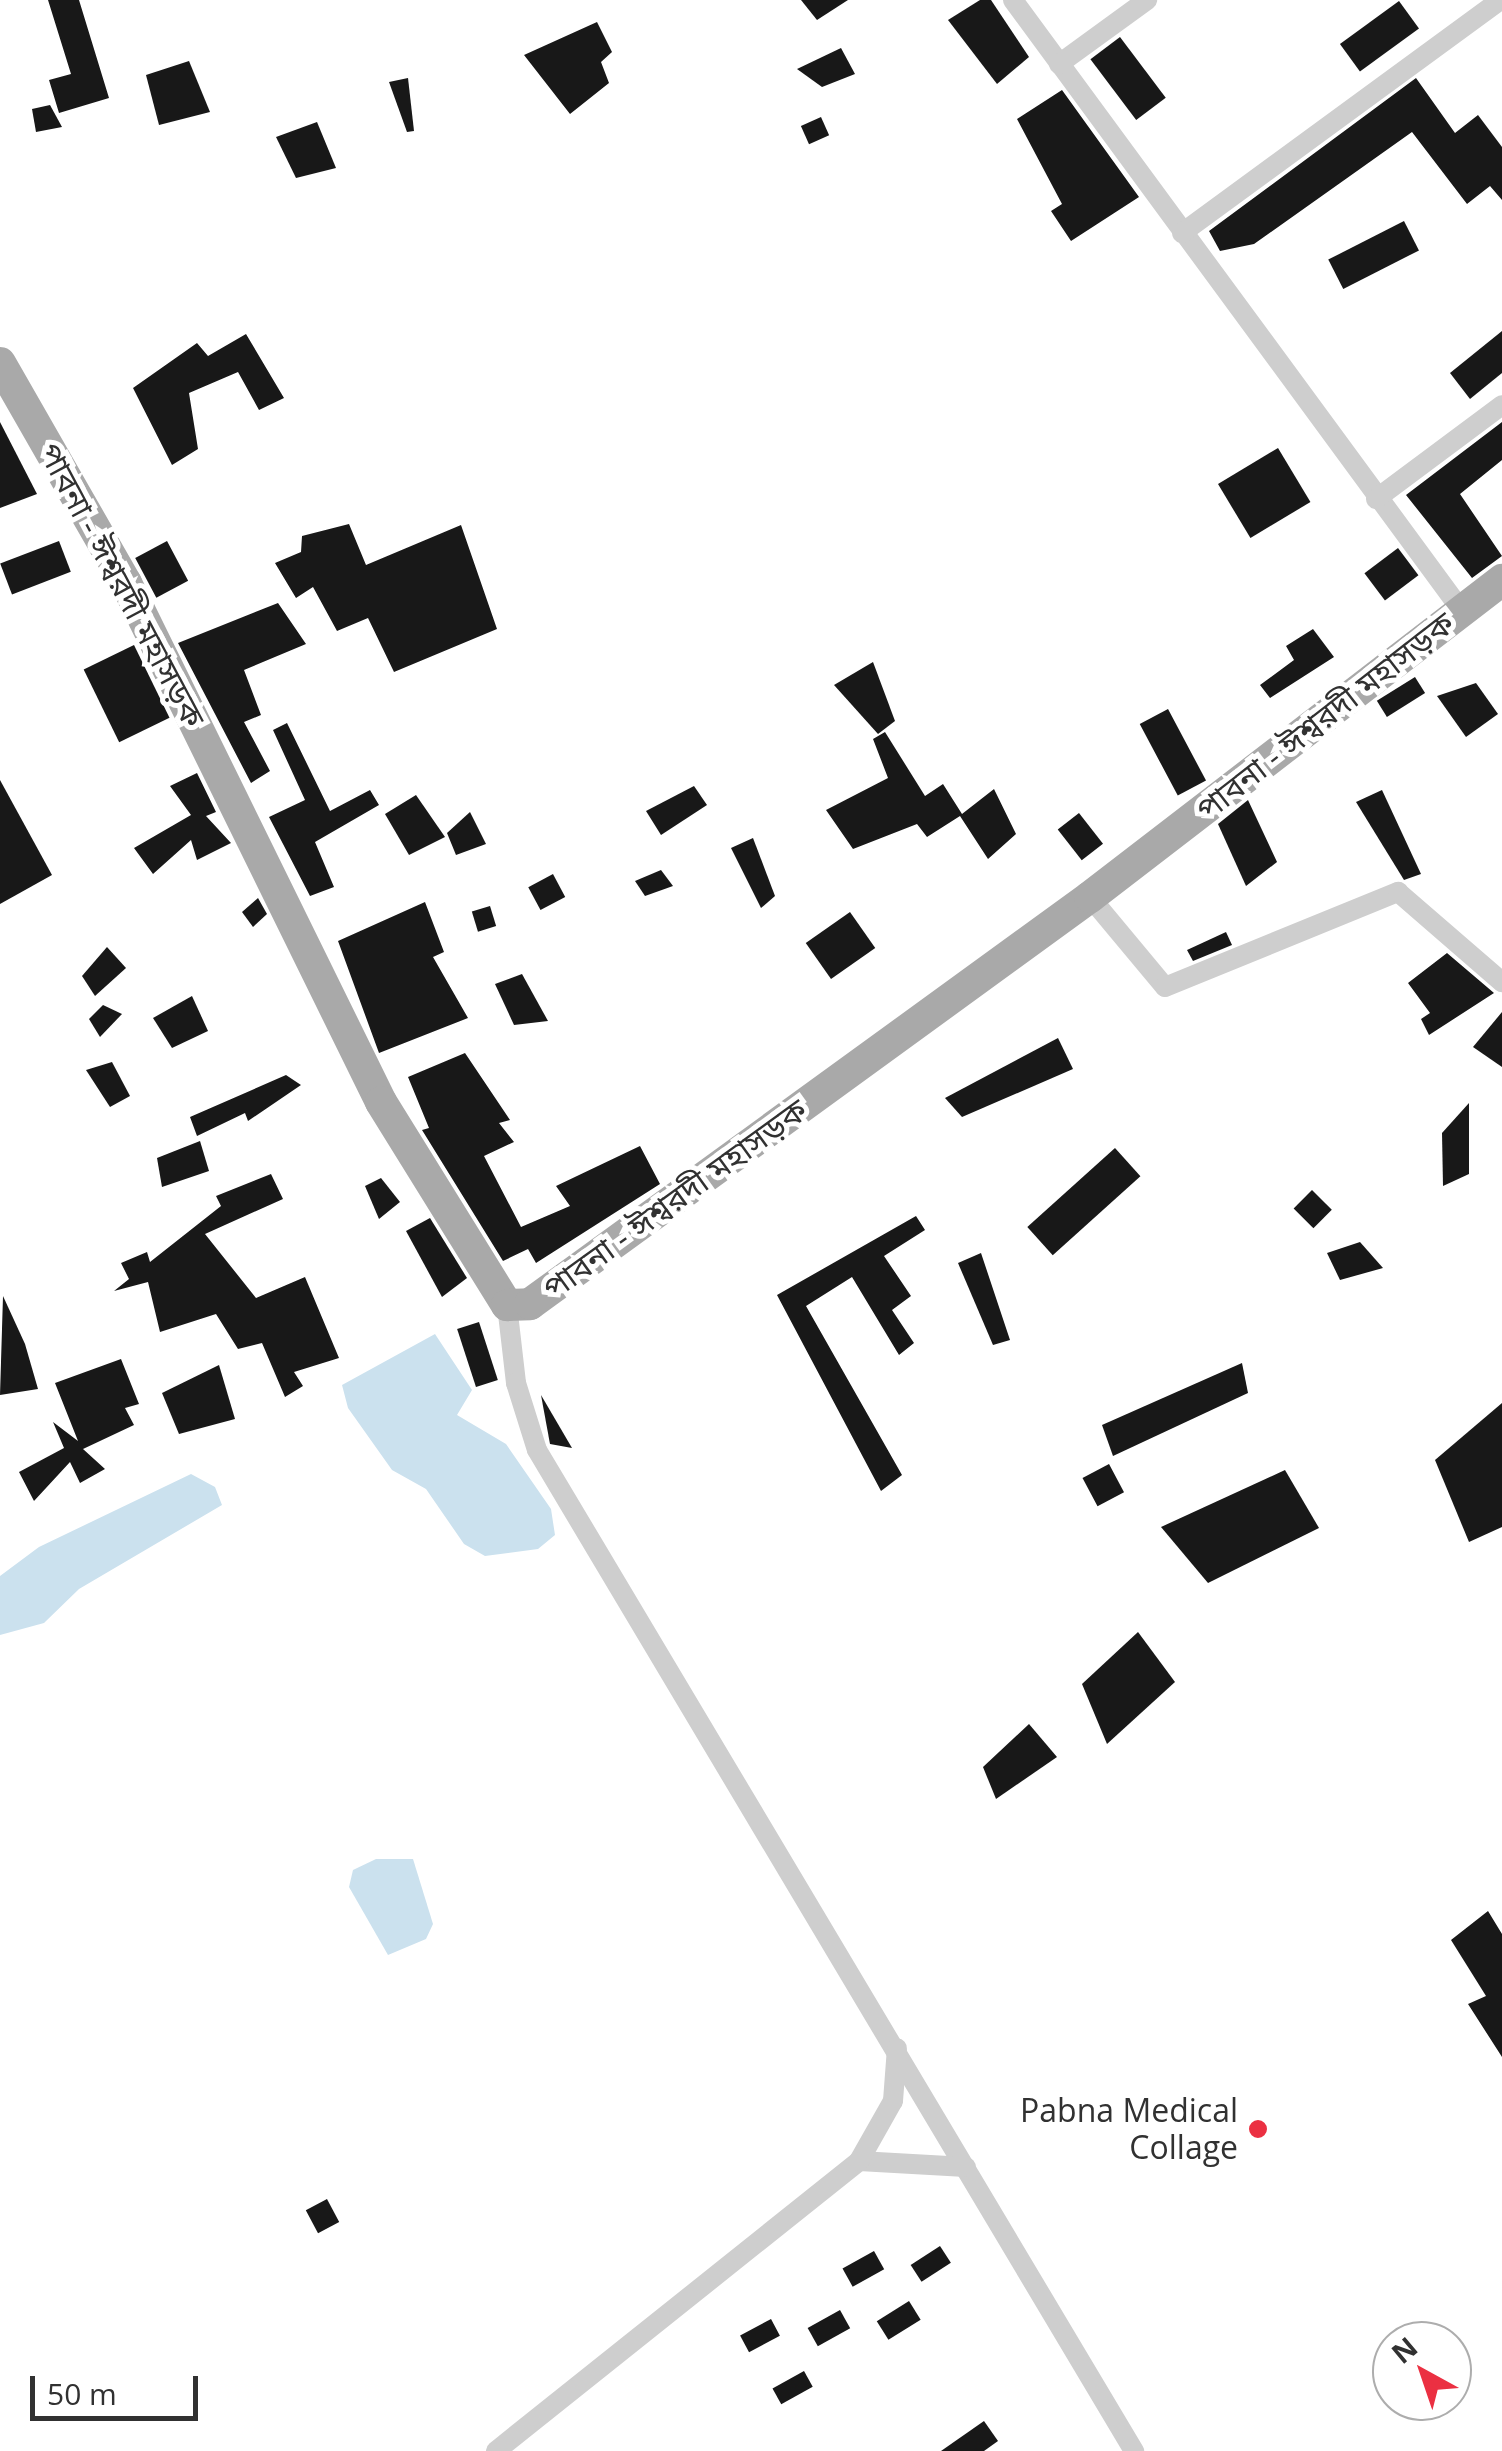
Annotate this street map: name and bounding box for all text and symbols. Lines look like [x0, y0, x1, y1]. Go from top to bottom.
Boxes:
street label: পাবনা - ঈশ্বরদী মহাসড়ক [31, 436, 213, 734]
street label: পাবনা - ঈশ্বরদী মহাসড়ক [1189, 603, 1461, 829]
street label: পাবনা - ঈশ্বরদী মহাসড়ক [536, 1090, 814, 1308]
place label: Pabna Medical Collage [1020, 2092, 1238, 2167]
marker: Pabna Medical Collage [1247, 2118, 1269, 2140]
north arrow [1372, 2321, 1472, 2421]
text: N [1383, 2328, 1425, 2371]
scale bar [35, 2356, 202, 2418]
text: 50 m [47, 2373, 117, 2414]

